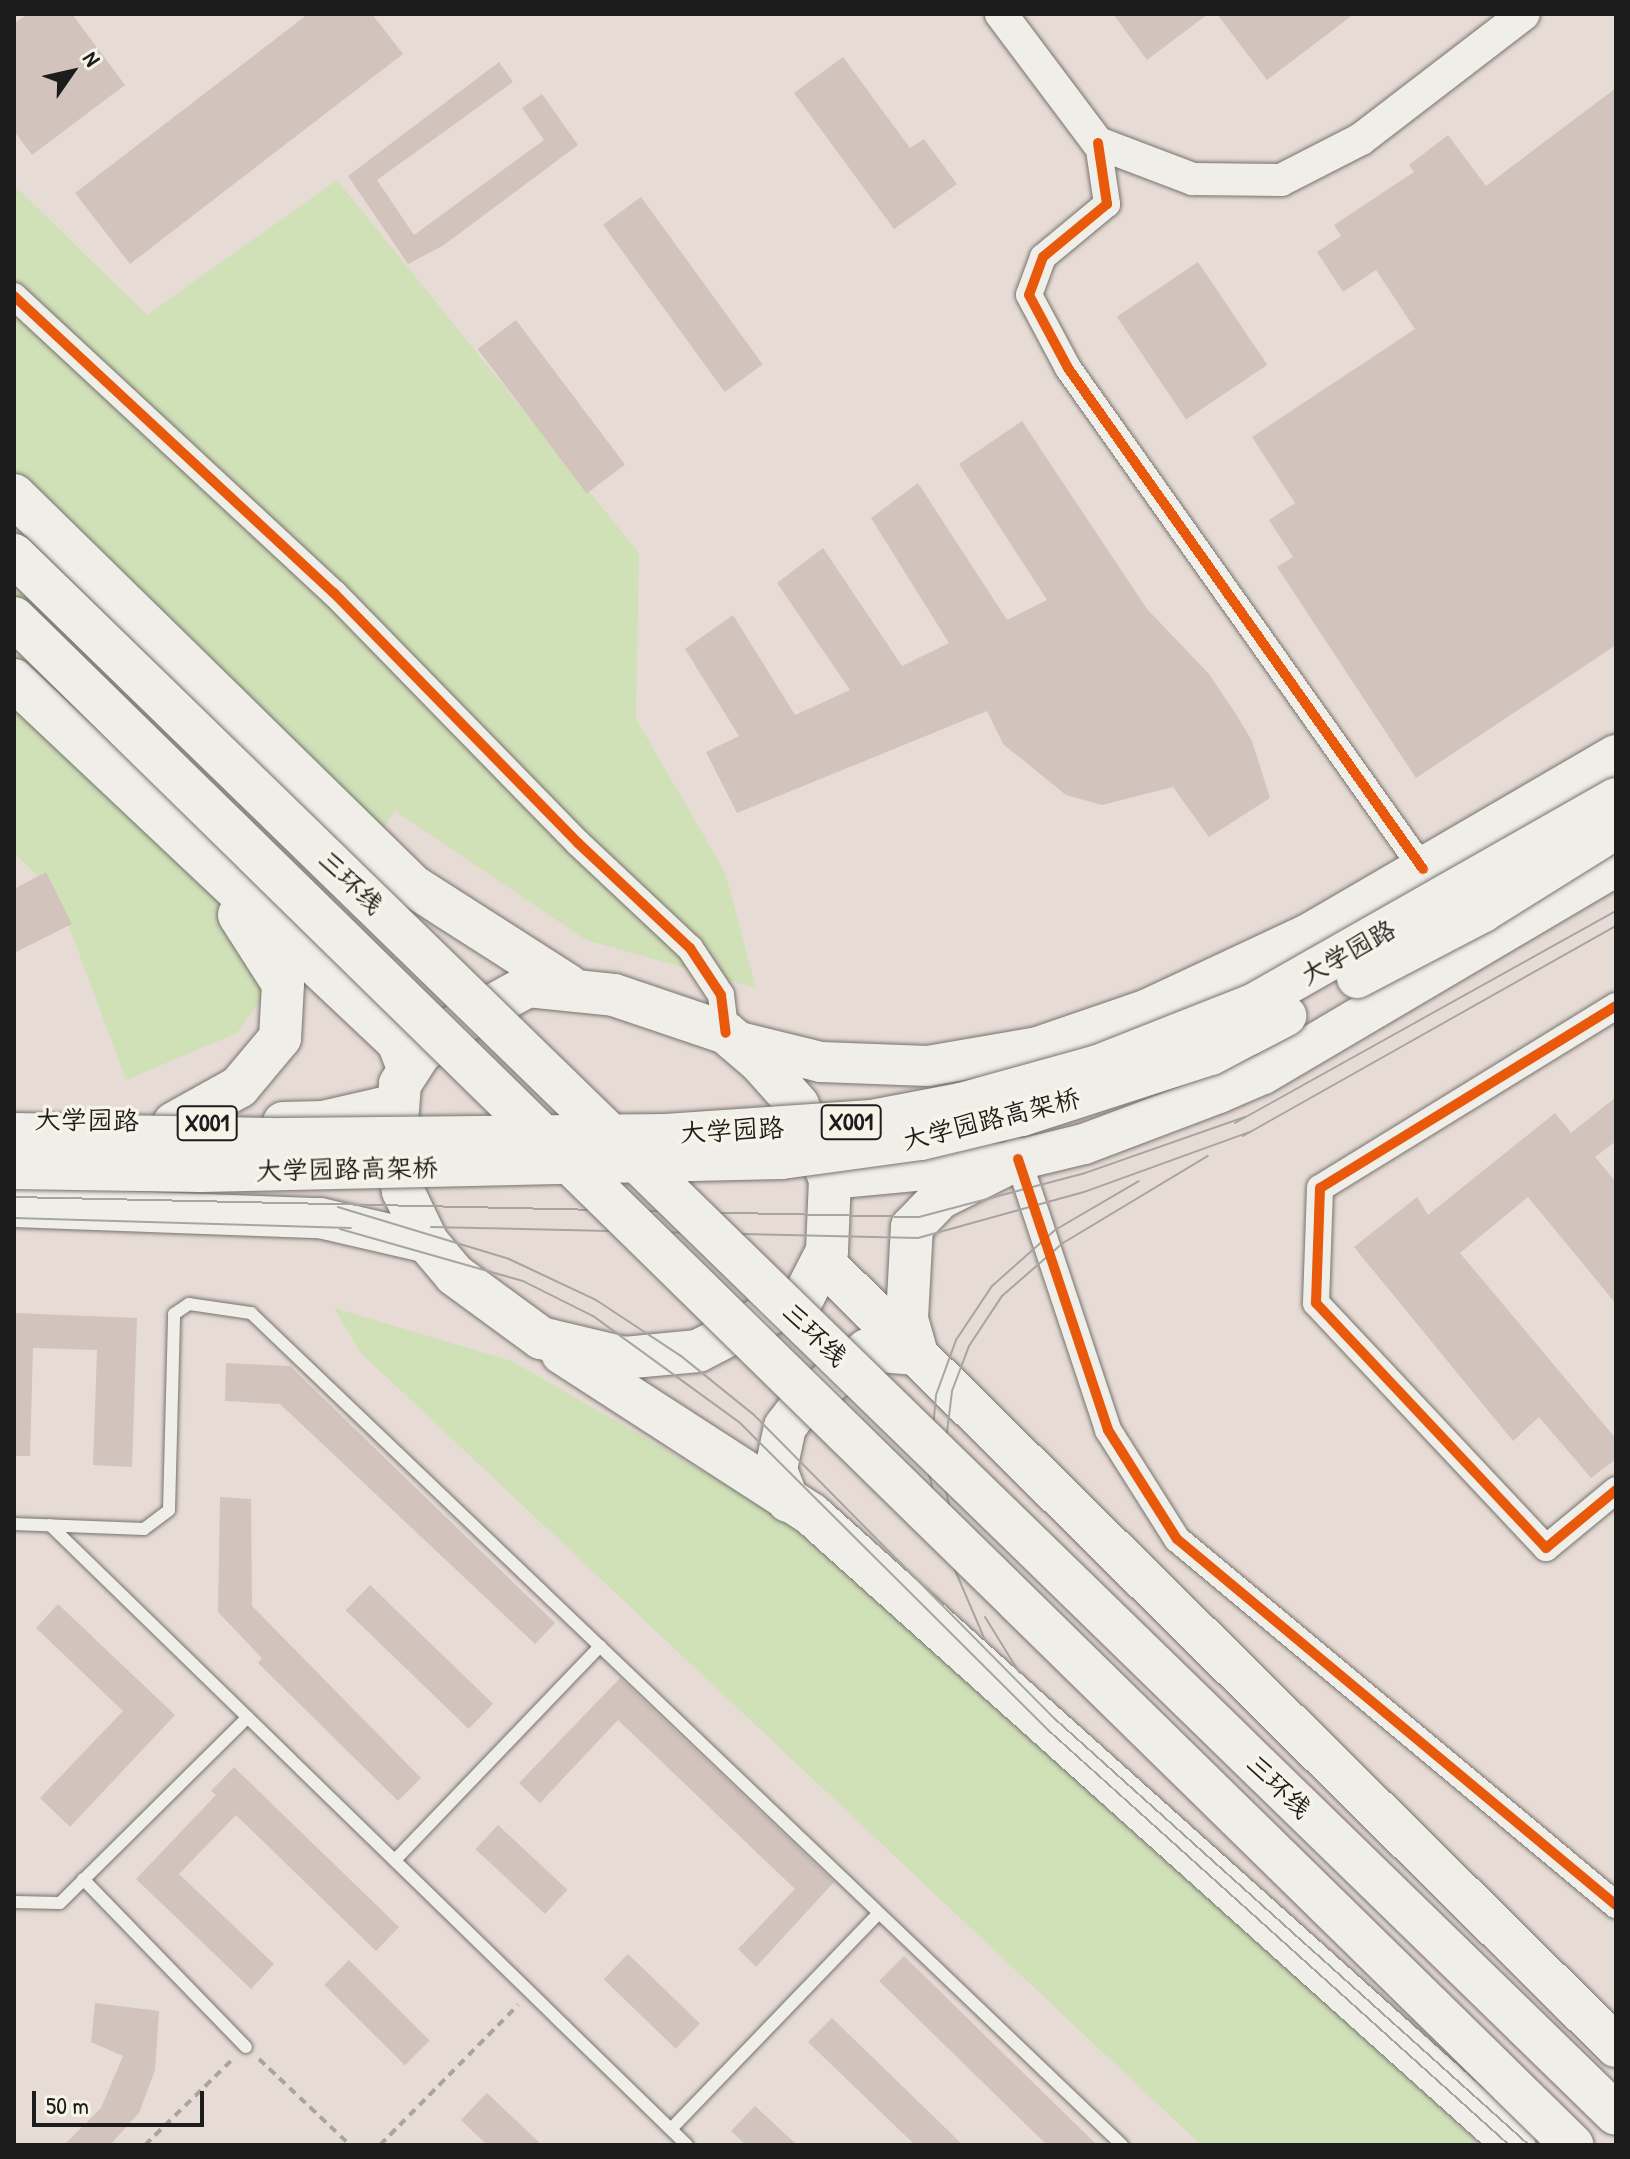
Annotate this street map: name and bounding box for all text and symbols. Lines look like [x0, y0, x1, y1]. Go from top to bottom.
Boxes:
north arrow [32, 32, 112, 112]
text: N [76, 45, 108, 72]
street label: 三环线 [312, 844, 390, 920]
street label: 大学园路 [1295, 913, 1401, 991]
street label: 大学园路高架桥 [899, 1082, 1083, 1156]
road number: X001 [819, 1102, 883, 1142]
street label: 大学园路 [35, 1103, 139, 1137]
road number: X001 [175, 1103, 239, 1143]
street label: 大学园路 [679, 1112, 785, 1148]
street label: 大学园路高架桥 [256, 1152, 438, 1186]
street label: 三环线 [776, 1296, 854, 1372]
street label: 三环线 [1240, 1748, 1318, 1824]
scale bar [36, 2075, 208, 2125]
text: 50 m [46, 2089, 89, 2121]

